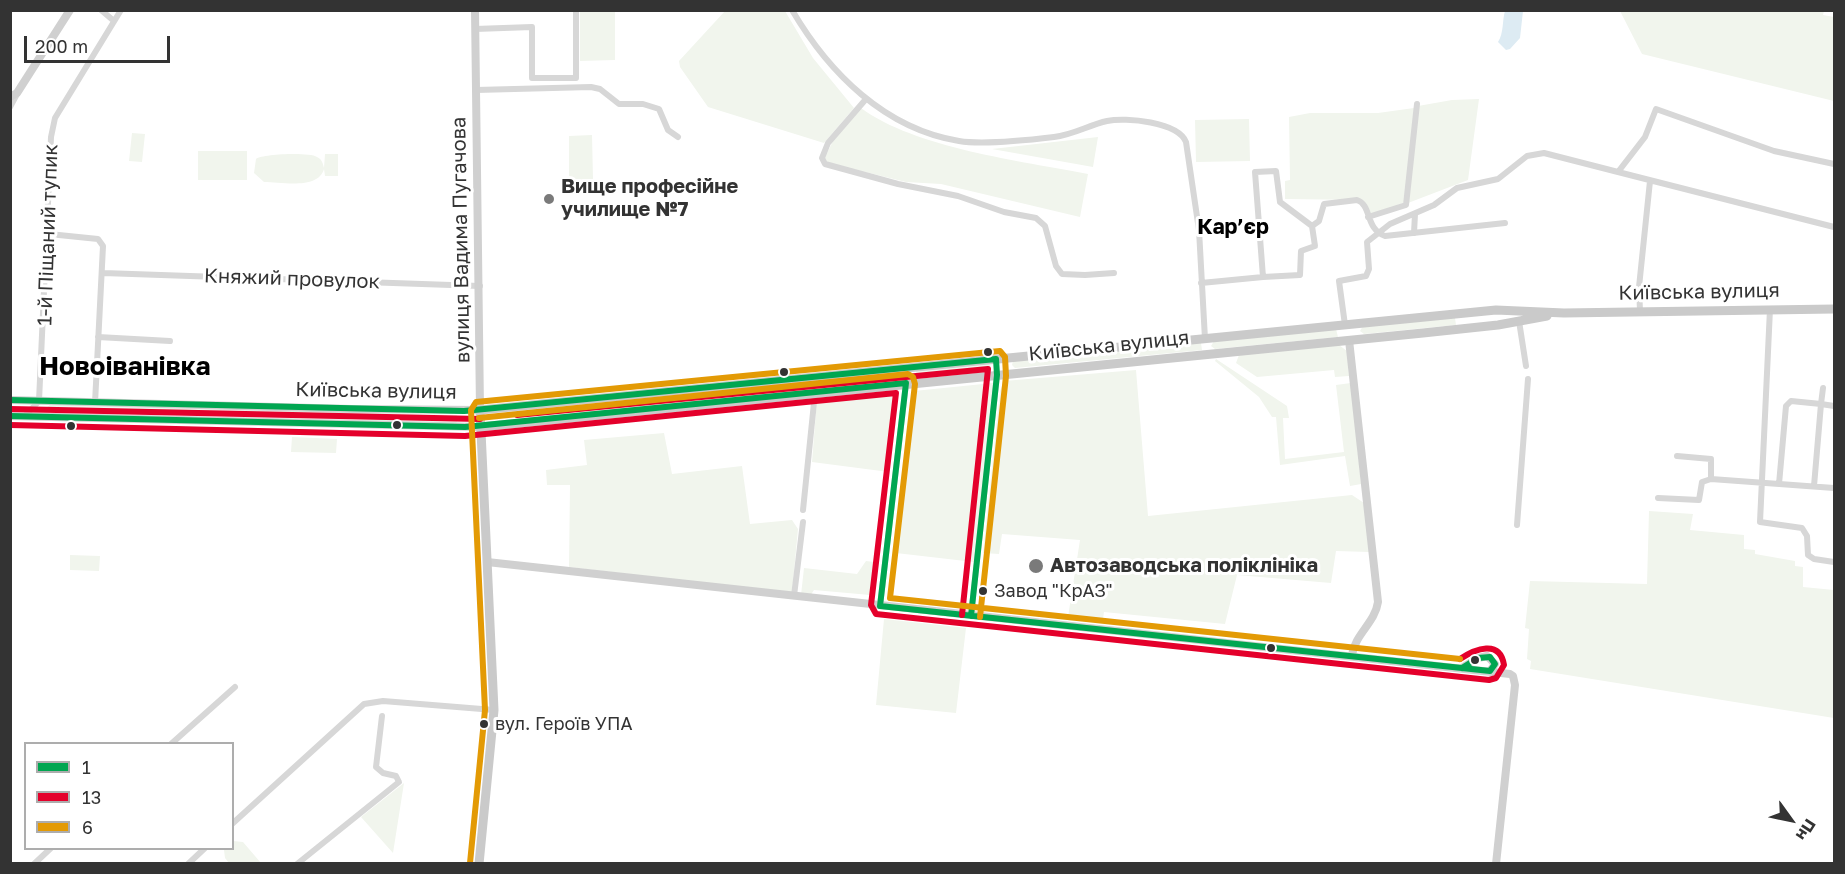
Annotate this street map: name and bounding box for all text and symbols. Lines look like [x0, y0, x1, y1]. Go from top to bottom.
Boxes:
scale bar [27, 24, 172, 62]
text: 200 m [35, 35, 88, 57]
street label: вулиця Вадима Пугачова [447, 117, 475, 363]
street label: 1-й Піщаний тупик [33, 144, 63, 326]
place label: Вище професійне училище №7 [561, 175, 738, 222]
marker: Вище професійне училище №7 [542, 192, 556, 206]
district label: Кар’єр [1197, 214, 1269, 240]
street label: Княжий провулок [204, 264, 380, 294]
street label: Київська вулиця [1618, 279, 1780, 305]
street label: Київська вулиця [1027, 326, 1191, 366]
unlabelled marker [982, 346, 994, 358]
district label: Новоіванівка [39, 351, 211, 383]
unlabelled marker [778, 366, 790, 378]
street label: Київська вулиця [295, 378, 457, 404]
unlabelled marker [391, 419, 403, 431]
unlabelled marker [65, 420, 77, 432]
place label: Автозаводська поліклініка [1050, 554, 1318, 578]
marker: Автозаводська поліклініка [1027, 557, 1045, 575]
place label: Завод "КрАЗ" [994, 580, 1113, 602]
marker: Завод "КрАЗ" [977, 585, 989, 597]
unlabelled marker [1265, 642, 1277, 654]
unlabelled marker [1469, 654, 1481, 666]
place label: вул. Героїв УПА [495, 713, 632, 735]
marker: вул. Героїв УПА [478, 718, 490, 730]
legend [24, 742, 234, 850]
text: 1 [82, 756, 91, 778]
text: 13 [82, 786, 101, 808]
north arrow [1761, 790, 1821, 850]
text: Пн [1792, 815, 1820, 844]
text: 6 [82, 816, 93, 838]

